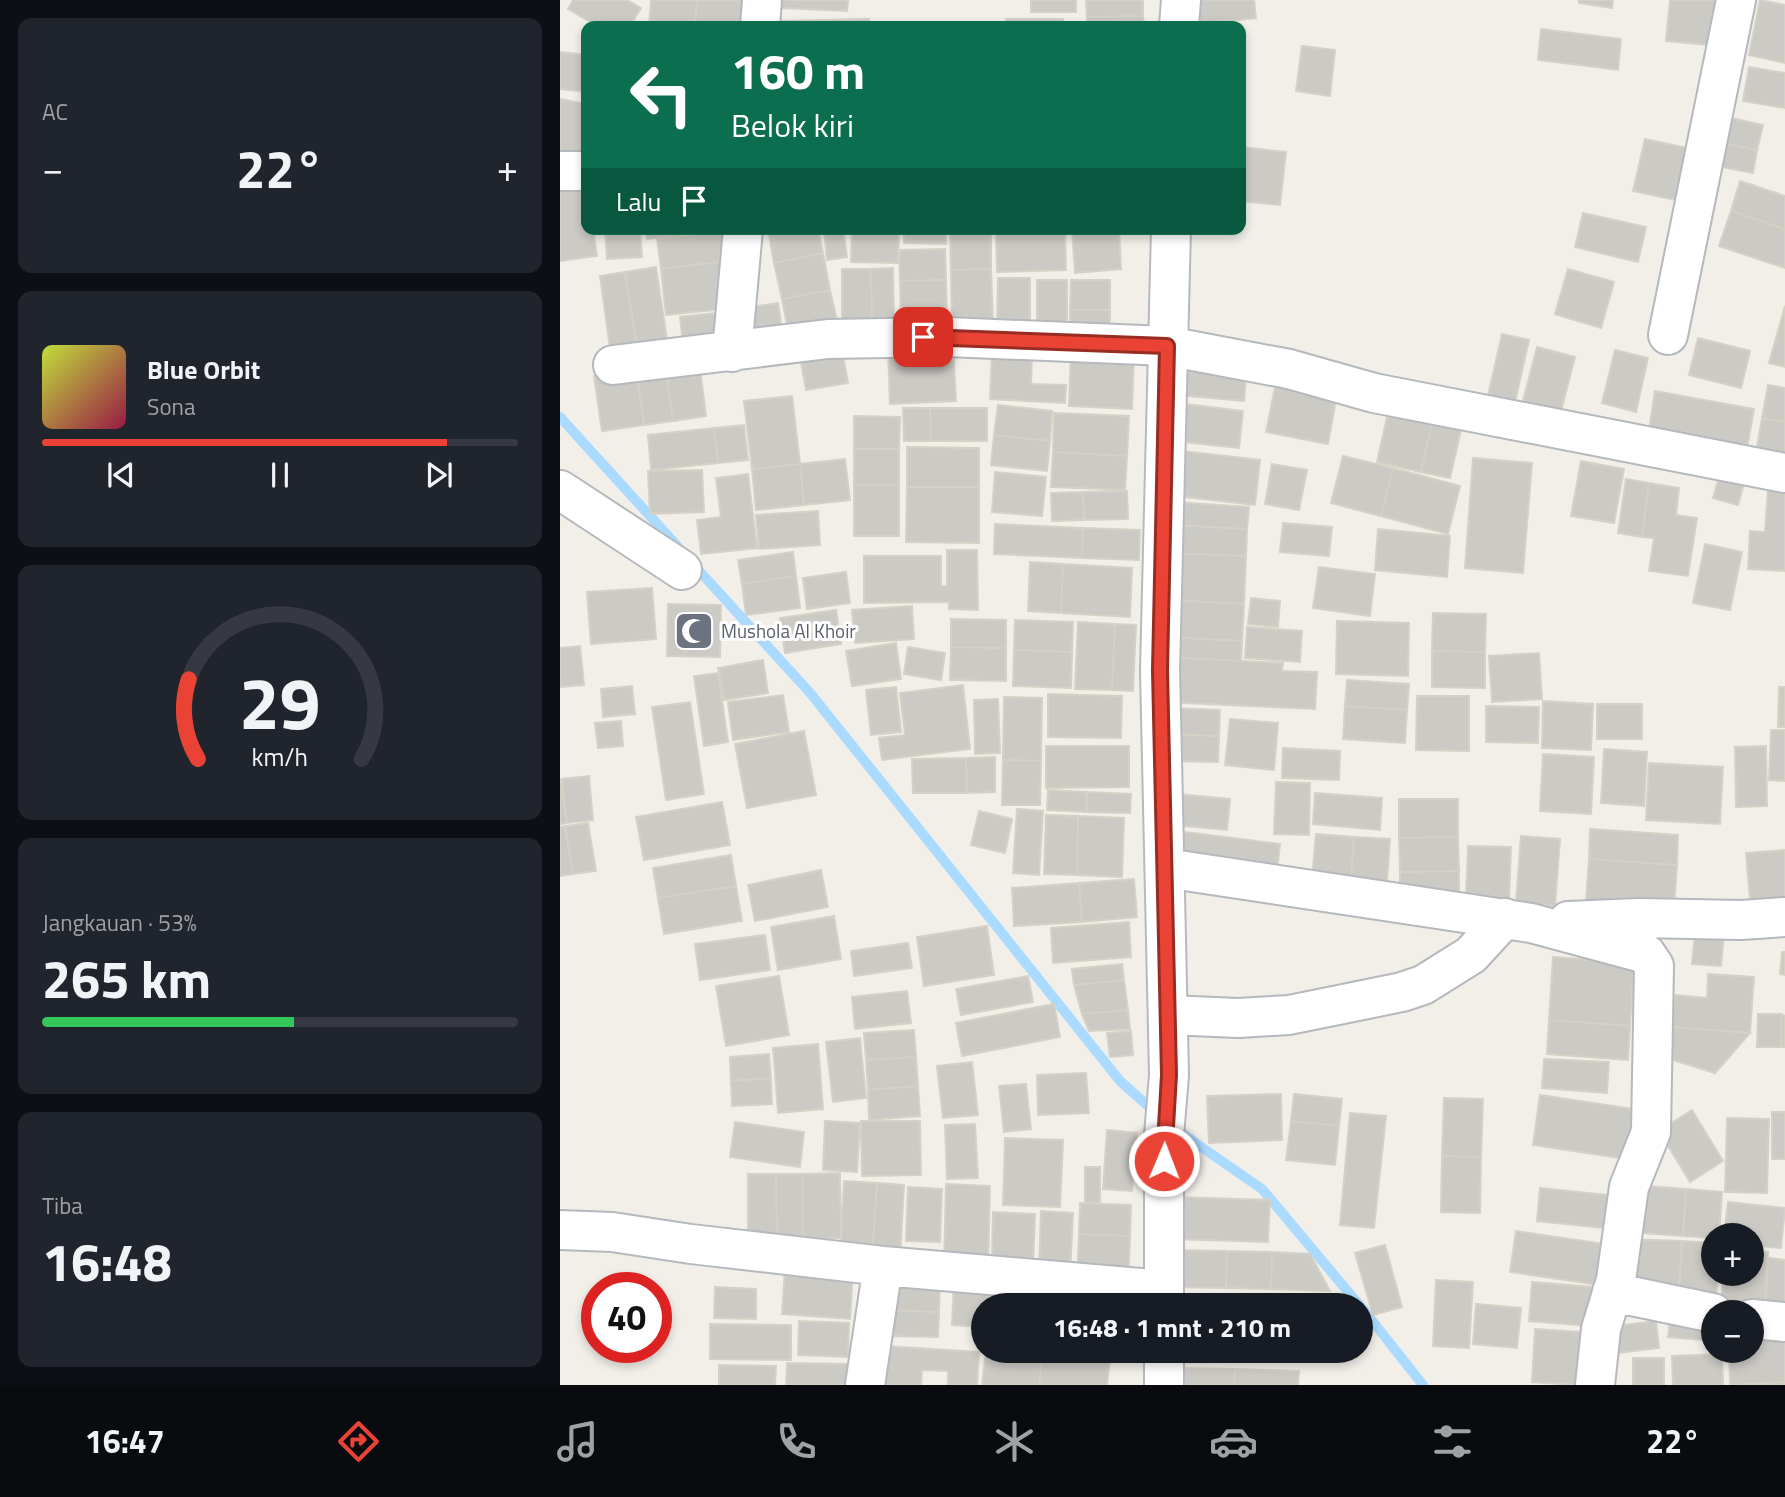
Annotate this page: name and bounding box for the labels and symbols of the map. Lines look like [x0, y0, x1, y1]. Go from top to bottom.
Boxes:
pin [893, 307, 953, 367]
mosque icon: Mushola Al Khoir [673, 610, 715, 652]
place label: Mushola Al Khoir [721, 616, 856, 645]
position arrow [1127, 1124, 1201, 1198]
speed limit sign: 40 [581, 1272, 672, 1363]

